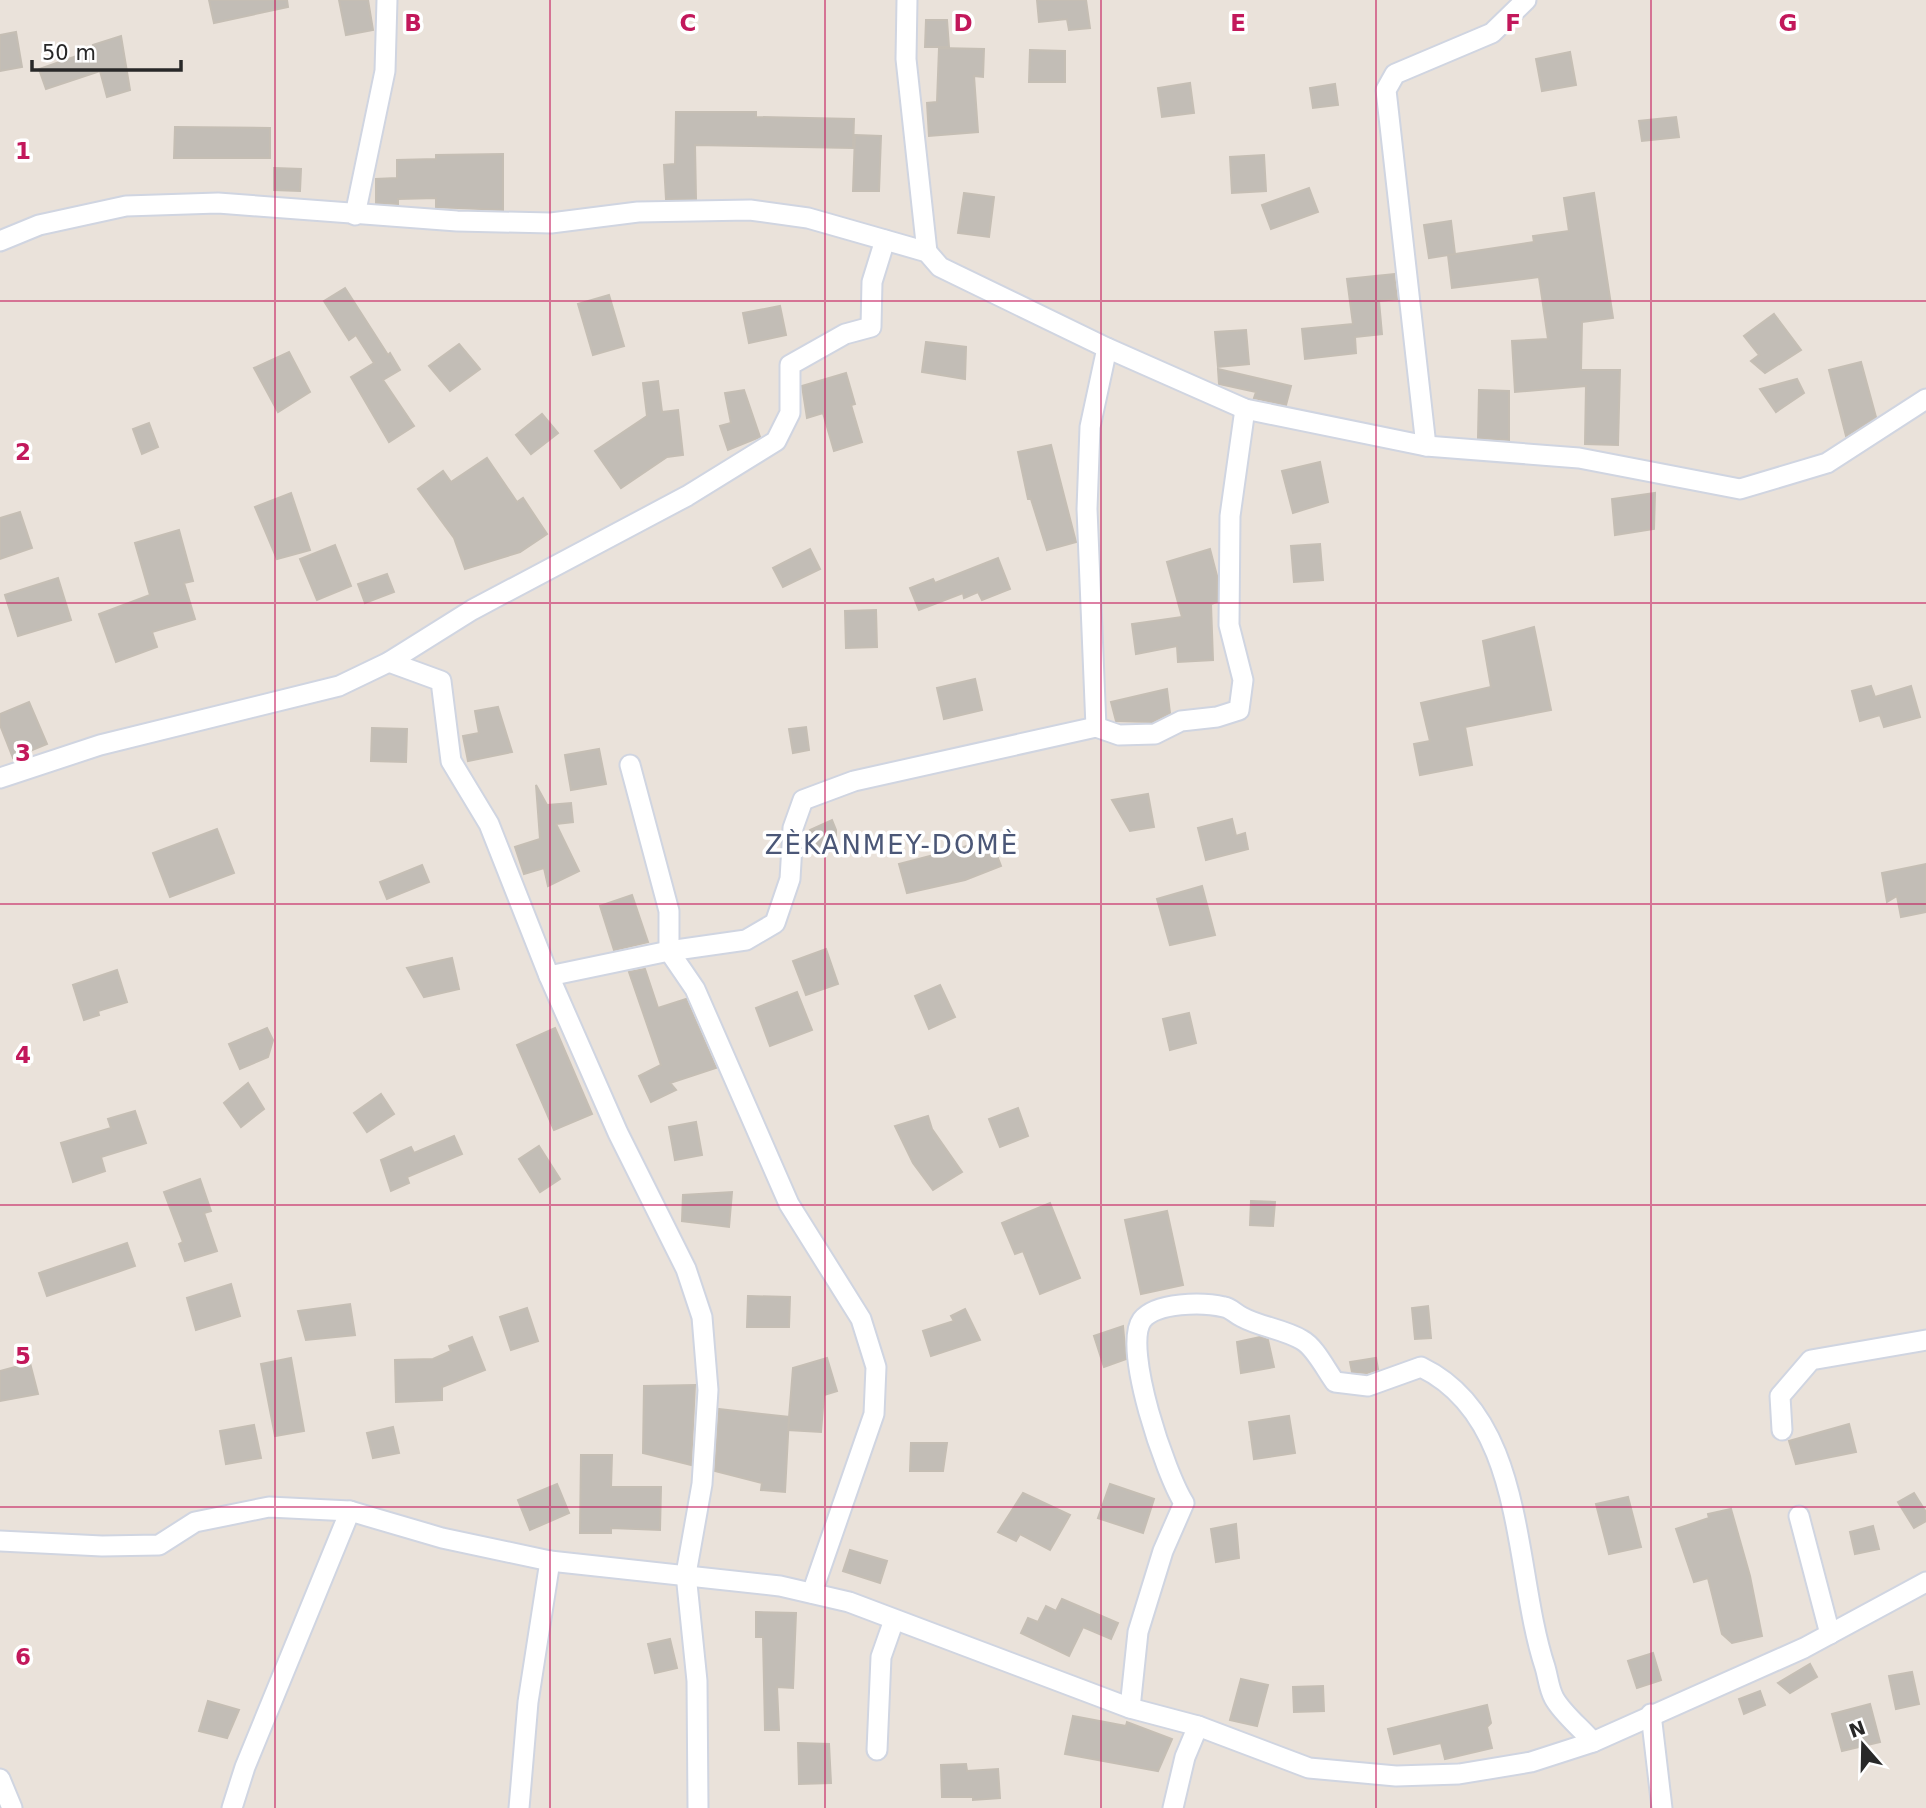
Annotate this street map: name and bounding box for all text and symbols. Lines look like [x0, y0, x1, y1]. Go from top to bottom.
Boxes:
text: B [404, 10, 422, 36]
text: C [680, 10, 696, 36]
text: D [953, 10, 973, 36]
text: E [1230, 10, 1246, 36]
text: F [1505, 10, 1521, 36]
text: G [1779, 10, 1797, 36]
scale bar [32, 28, 180, 72]
text: 50 m [42, 41, 96, 65]
text: 1 [15, 138, 31, 164]
text: 2 [15, 439, 31, 465]
text: 3 [15, 740, 31, 766]
district label: ZÈKANMEY-DOMÈ [765, 829, 1019, 860]
text: 4 [15, 1042, 31, 1068]
text: 5 [15, 1343, 31, 1369]
text: 6 [15, 1644, 31, 1670]
north arrow [1828, 1710, 1898, 1780]
text: N [1846, 1716, 1868, 1742]

